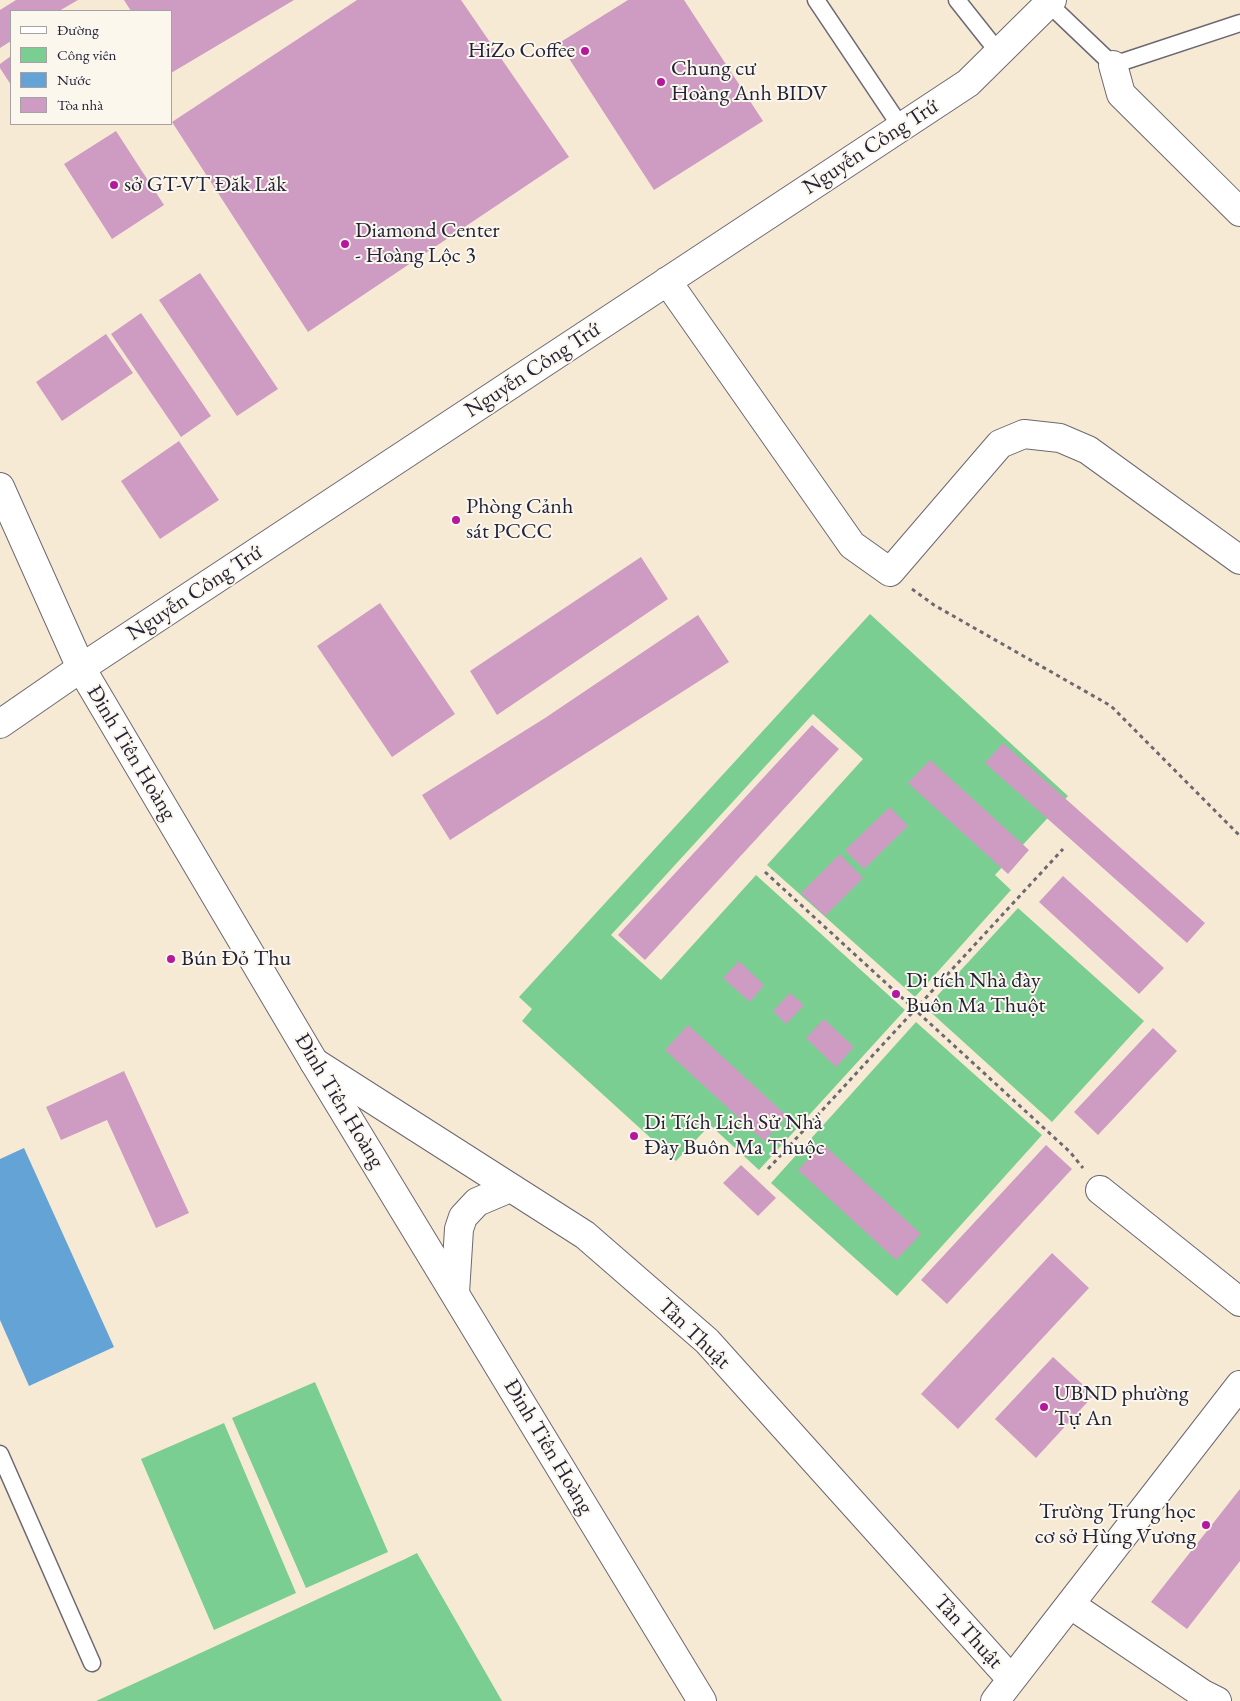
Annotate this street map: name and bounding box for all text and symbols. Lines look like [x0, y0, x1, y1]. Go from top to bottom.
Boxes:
legend [10, 10, 172, 125]
text: Đường [57, 20, 99, 39]
place label: HiZo Coffee [468, 38, 575, 64]
text: Công viên [57, 45, 117, 64]
marker: HiZo Coffee [579, 45, 591, 57]
place label: Chung cư Hoàng Anh BIDV [671, 56, 827, 108]
text: Nước [57, 70, 91, 89]
marker: Chung cư Hoàng Anh BIDV [655, 76, 667, 88]
street label: Nguyễn Công Trứ [798, 93, 944, 201]
text: Tòa nhà [57, 95, 103, 114]
place label: sở GT-VT Đăk Lăk [124, 172, 287, 198]
marker: sở GT-VT Đăk Lăk [108, 179, 120, 191]
place label: Diamond Center - Hoàng Lộc 3 [355, 218, 500, 270]
marker: Diamond Center - Hoàng Lộc 3 [339, 238, 351, 250]
street label: Nguyễn Công Trứ [460, 316, 606, 424]
place label: Phòng Cảnh sát PCCC [466, 494, 573, 546]
marker: Phòng Cảnh sát PCCC [450, 514, 462, 526]
street label: Nguyễn Công Trứ [122, 539, 268, 647]
street label: Đinh Tiên Hoàng [80, 681, 182, 825]
place label: Bún Đỏ Thu [181, 946, 291, 972]
marker: Bún Đỏ Thu [165, 953, 177, 965]
place label: Di tích Nhà đày Buôn Ma Thuột [906, 968, 1045, 1019]
marker: Di tích Nhà đày Buôn Ma Thuột [890, 988, 902, 1000]
street label: Đinh Tiên Hoàng [288, 1029, 390, 1173]
place label: Di Tích Lịch Sử Nhà Đày Buôn Ma Thuộc [644, 1110, 825, 1162]
marker: Di Tích Lịch Sử Nhà Đày Buôn Ma Thuộc [628, 1130, 640, 1142]
street label: Tân Thuật [652, 1293, 736, 1375]
street label: Đinh Tiên Hoàng [497, 1375, 599, 1519]
place label: UBND phường Tự An [1054, 1381, 1189, 1432]
marker: UBND phường Tự An [1038, 1401, 1050, 1413]
place label: Trường Trung học cơ sở Hùng Vương [1035, 1499, 1196, 1550]
marker: Trường Trung học cơ sở Hùng Vương [1200, 1519, 1212, 1531]
street label: Tân Thuật [928, 1590, 1008, 1674]

